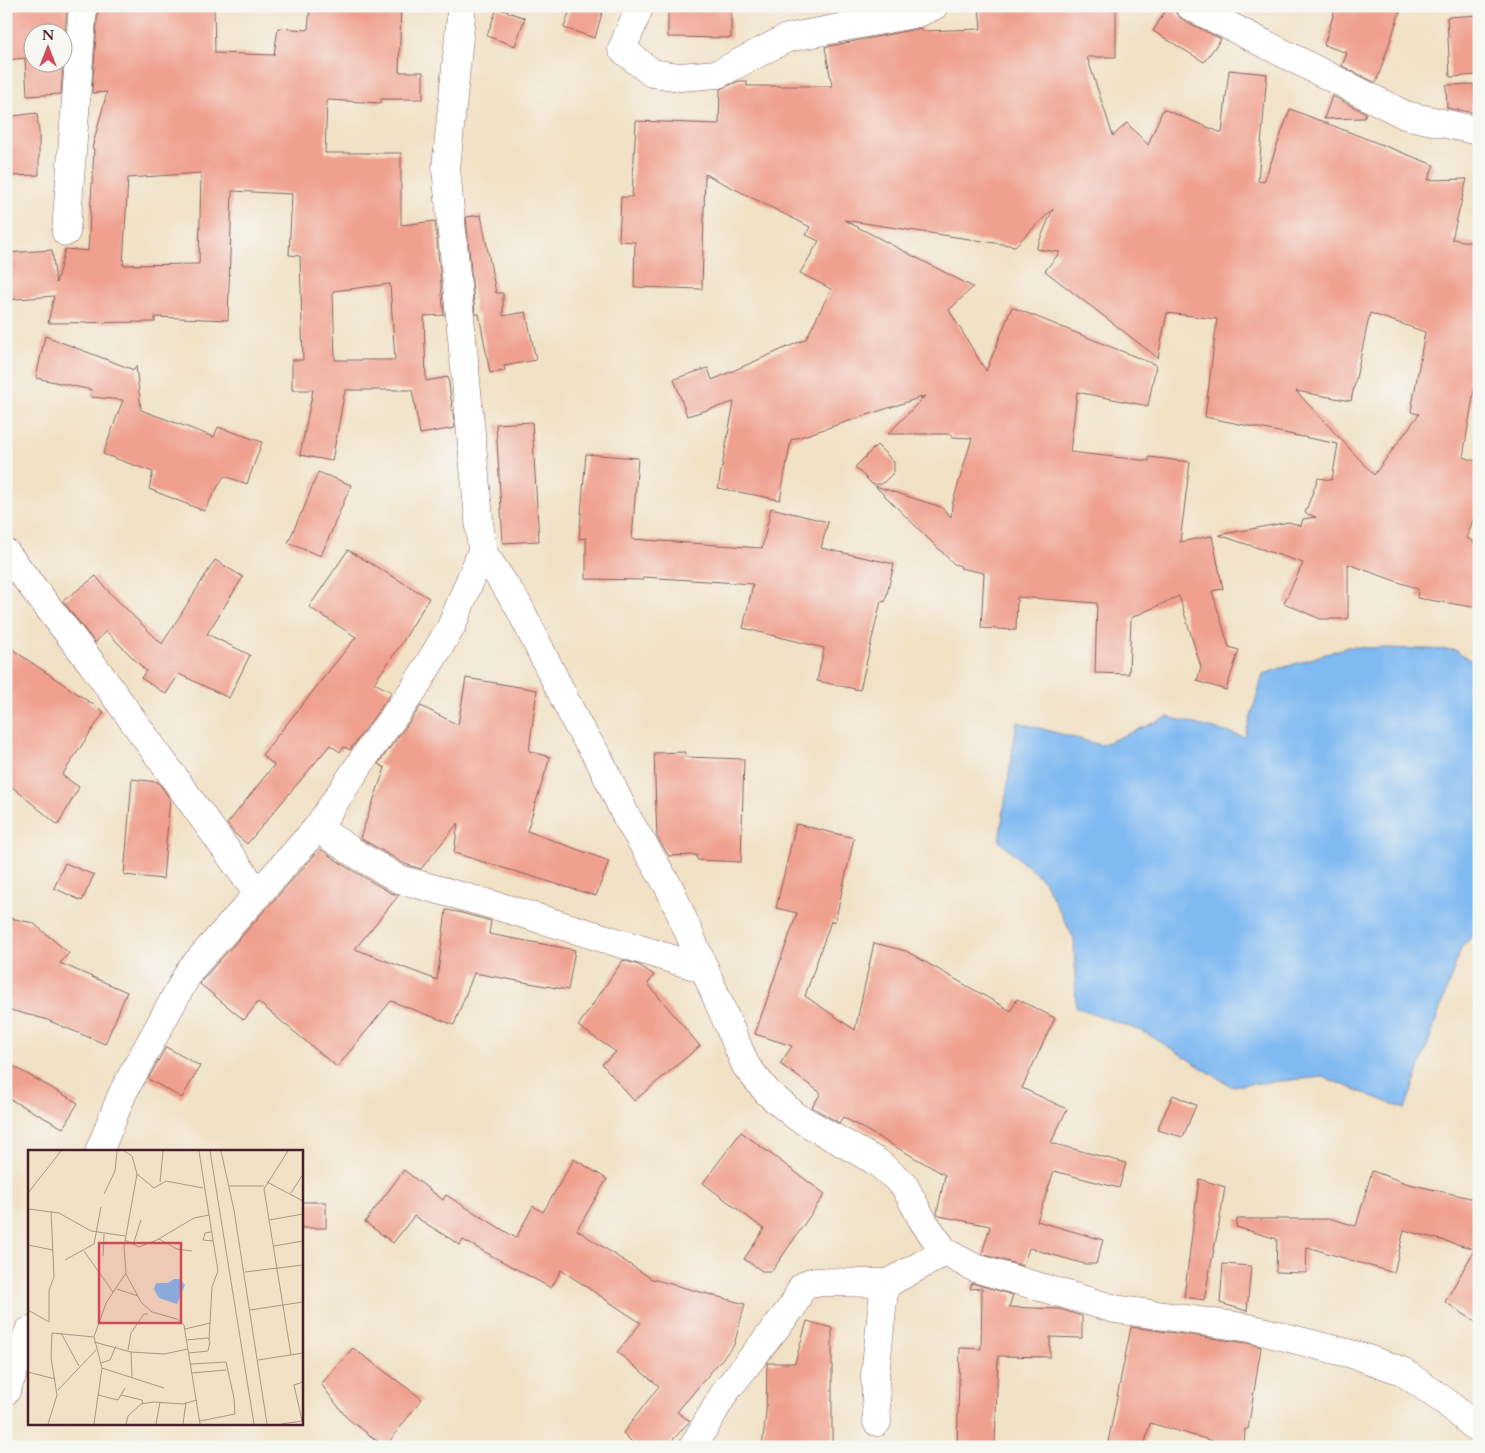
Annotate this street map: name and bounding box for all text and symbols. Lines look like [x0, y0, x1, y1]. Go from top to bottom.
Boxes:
north arrow [22, 22, 72, 72]
text: N [42, 26, 54, 45]
inset map [28, 1150, 302, 1426]

